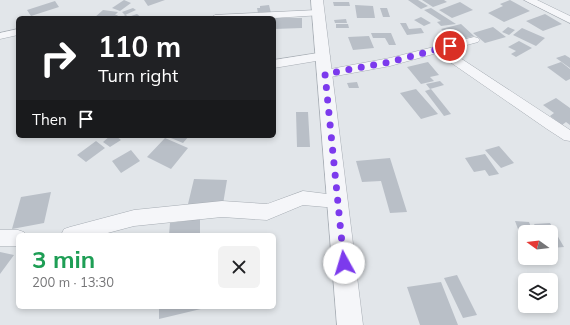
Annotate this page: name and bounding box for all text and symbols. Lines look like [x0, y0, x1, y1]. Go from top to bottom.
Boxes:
text: 110 m [98, 29, 181, 64]
pin [433, 29, 467, 63]
icon: right [32, 32, 84, 84]
icon: arrive [439, 35, 461, 57]
text: Turn right [98, 64, 178, 87]
icon: arrive [75, 108, 97, 130]
text: Then [32, 110, 67, 129]
north arrow [518, 225, 558, 265]
map controls [518, 225, 558, 313]
position arrow [323, 242, 365, 284]
text: 3 min [32, 244, 95, 274]
button: close [218, 246, 260, 288]
button: layers [518, 273, 558, 313]
text: 200 m · 13:30 [32, 274, 114, 290]

